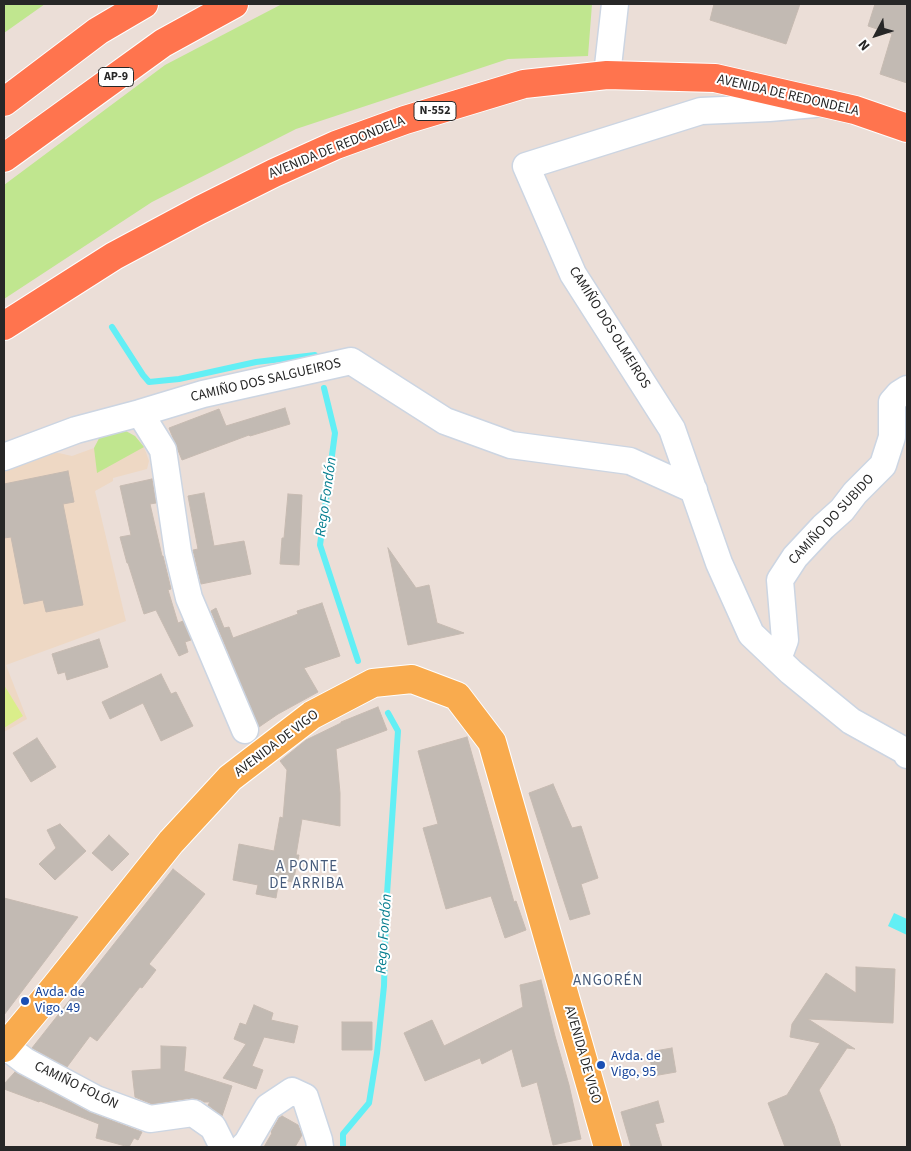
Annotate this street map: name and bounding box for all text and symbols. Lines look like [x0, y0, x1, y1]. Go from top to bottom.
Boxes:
north arrow [851, 10, 901, 60]
text: N [854, 35, 875, 55]
road number: AP-9 [98, 68, 134, 86]
street label: AVENIDA DE REDONDELA [715, 71, 861, 121]
road number: N-552 [414, 102, 456, 120]
street label: AVENIDA DE REDONDELA [267, 113, 407, 183]
street label: CAMIÑO DOS OLMEIROS [565, 264, 653, 392]
street label: CAMIÑO DOS SALGUEIROS [189, 356, 343, 406]
water label: Rego Fondón [313, 456, 341, 538]
street label: CAMIÑO DO SUBIDO [786, 471, 878, 569]
street label: AVENIDA DE VIGO [232, 707, 322, 781]
district label: A PONTE DE ARRIBA [268, 859, 346, 894]
water label: Rego Fondón [373, 893, 397, 975]
district label: ANGORÉN [572, 973, 644, 991]
place label: Avda. de Vigo, 49 [35, 985, 85, 1018]
marker: Avda. de Vigo, 49 [19, 995, 31, 1007]
street label: AVENIDA DE VIGO [560, 1004, 604, 1106]
place label: Avda. de Vigo, 95 [611, 1049, 661, 1082]
street label: CAMIÑO FOLÓN [31, 1058, 121, 1114]
marker: Avda. de Vigo, 95 [595, 1059, 607, 1071]

